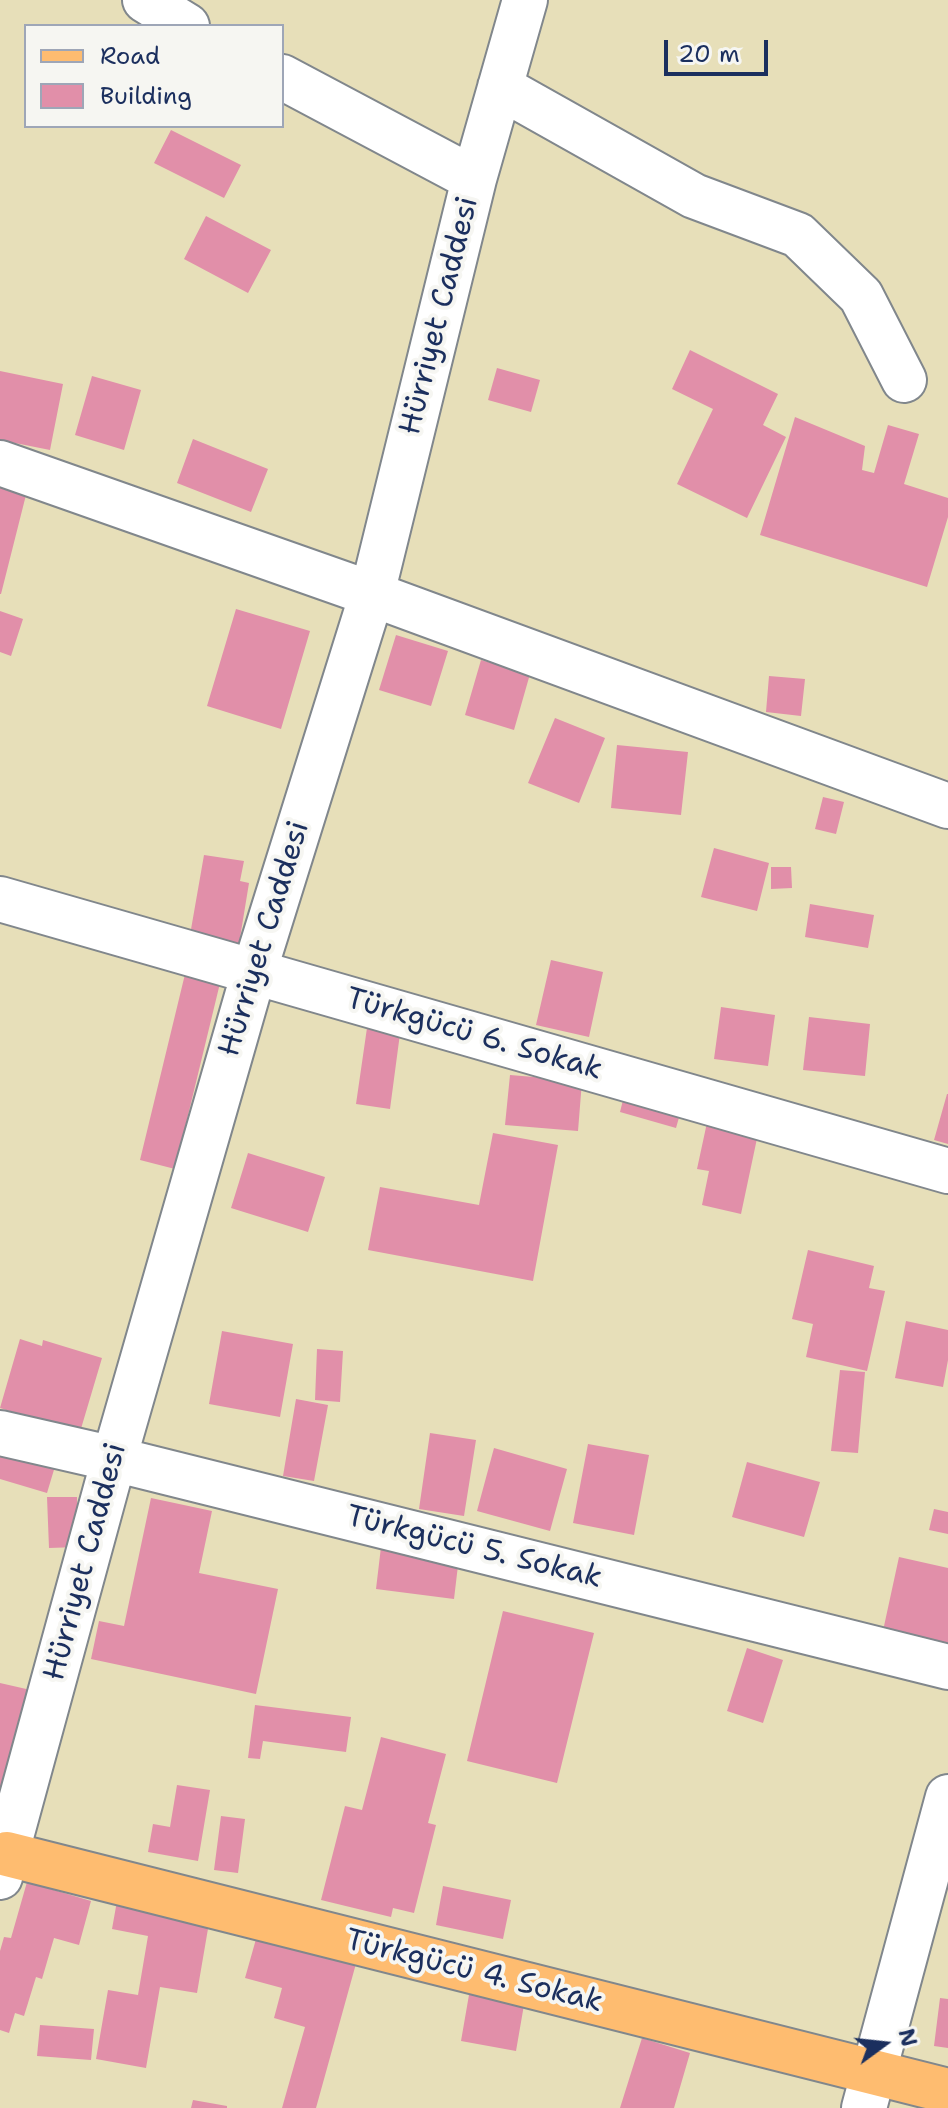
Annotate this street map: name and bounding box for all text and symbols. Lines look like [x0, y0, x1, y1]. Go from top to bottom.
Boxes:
legend [24, 24, 284, 128]
scale bar [668, 24, 772, 74]
text: 20 m [678, 38, 740, 70]
text: Road [100, 40, 160, 72]
text: Building [100, 80, 192, 112]
street label: Hürriyet Caddesi [393, 193, 487, 439]
street label: Hürriyet Caddesi [212, 817, 318, 1061]
street label: Türkgücü 6. Sokak [342, 981, 606, 1089]
street label: Hürriyet Caddesi [37, 1439, 135, 1685]
street label: Türkgücü 5. Sokak [343, 1499, 605, 1597]
street label: Türkgücü 4. Sokak [342, 1923, 606, 2021]
north arrow [844, 2004, 924, 2084]
text: N [891, 2025, 924, 2050]

